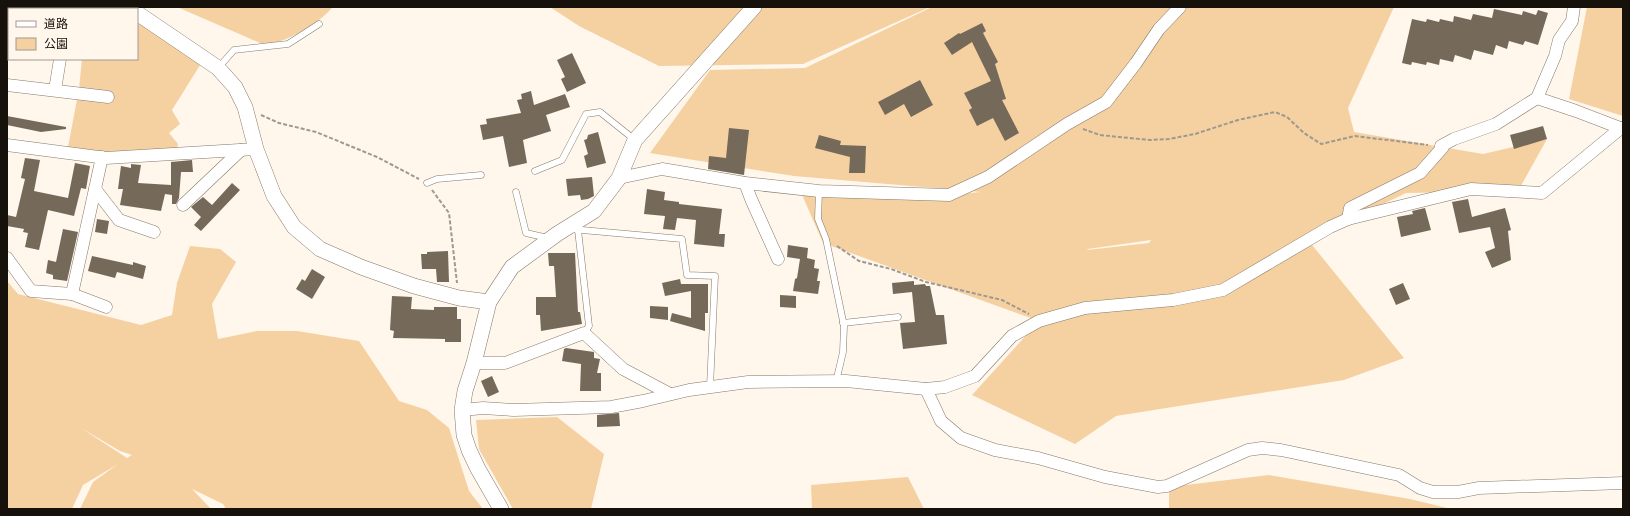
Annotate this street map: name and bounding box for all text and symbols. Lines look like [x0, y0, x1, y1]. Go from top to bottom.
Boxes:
legend [8, 8, 138, 60]
text: 道路 [44, 16, 68, 31]
text: 公園 [44, 36, 68, 51]

